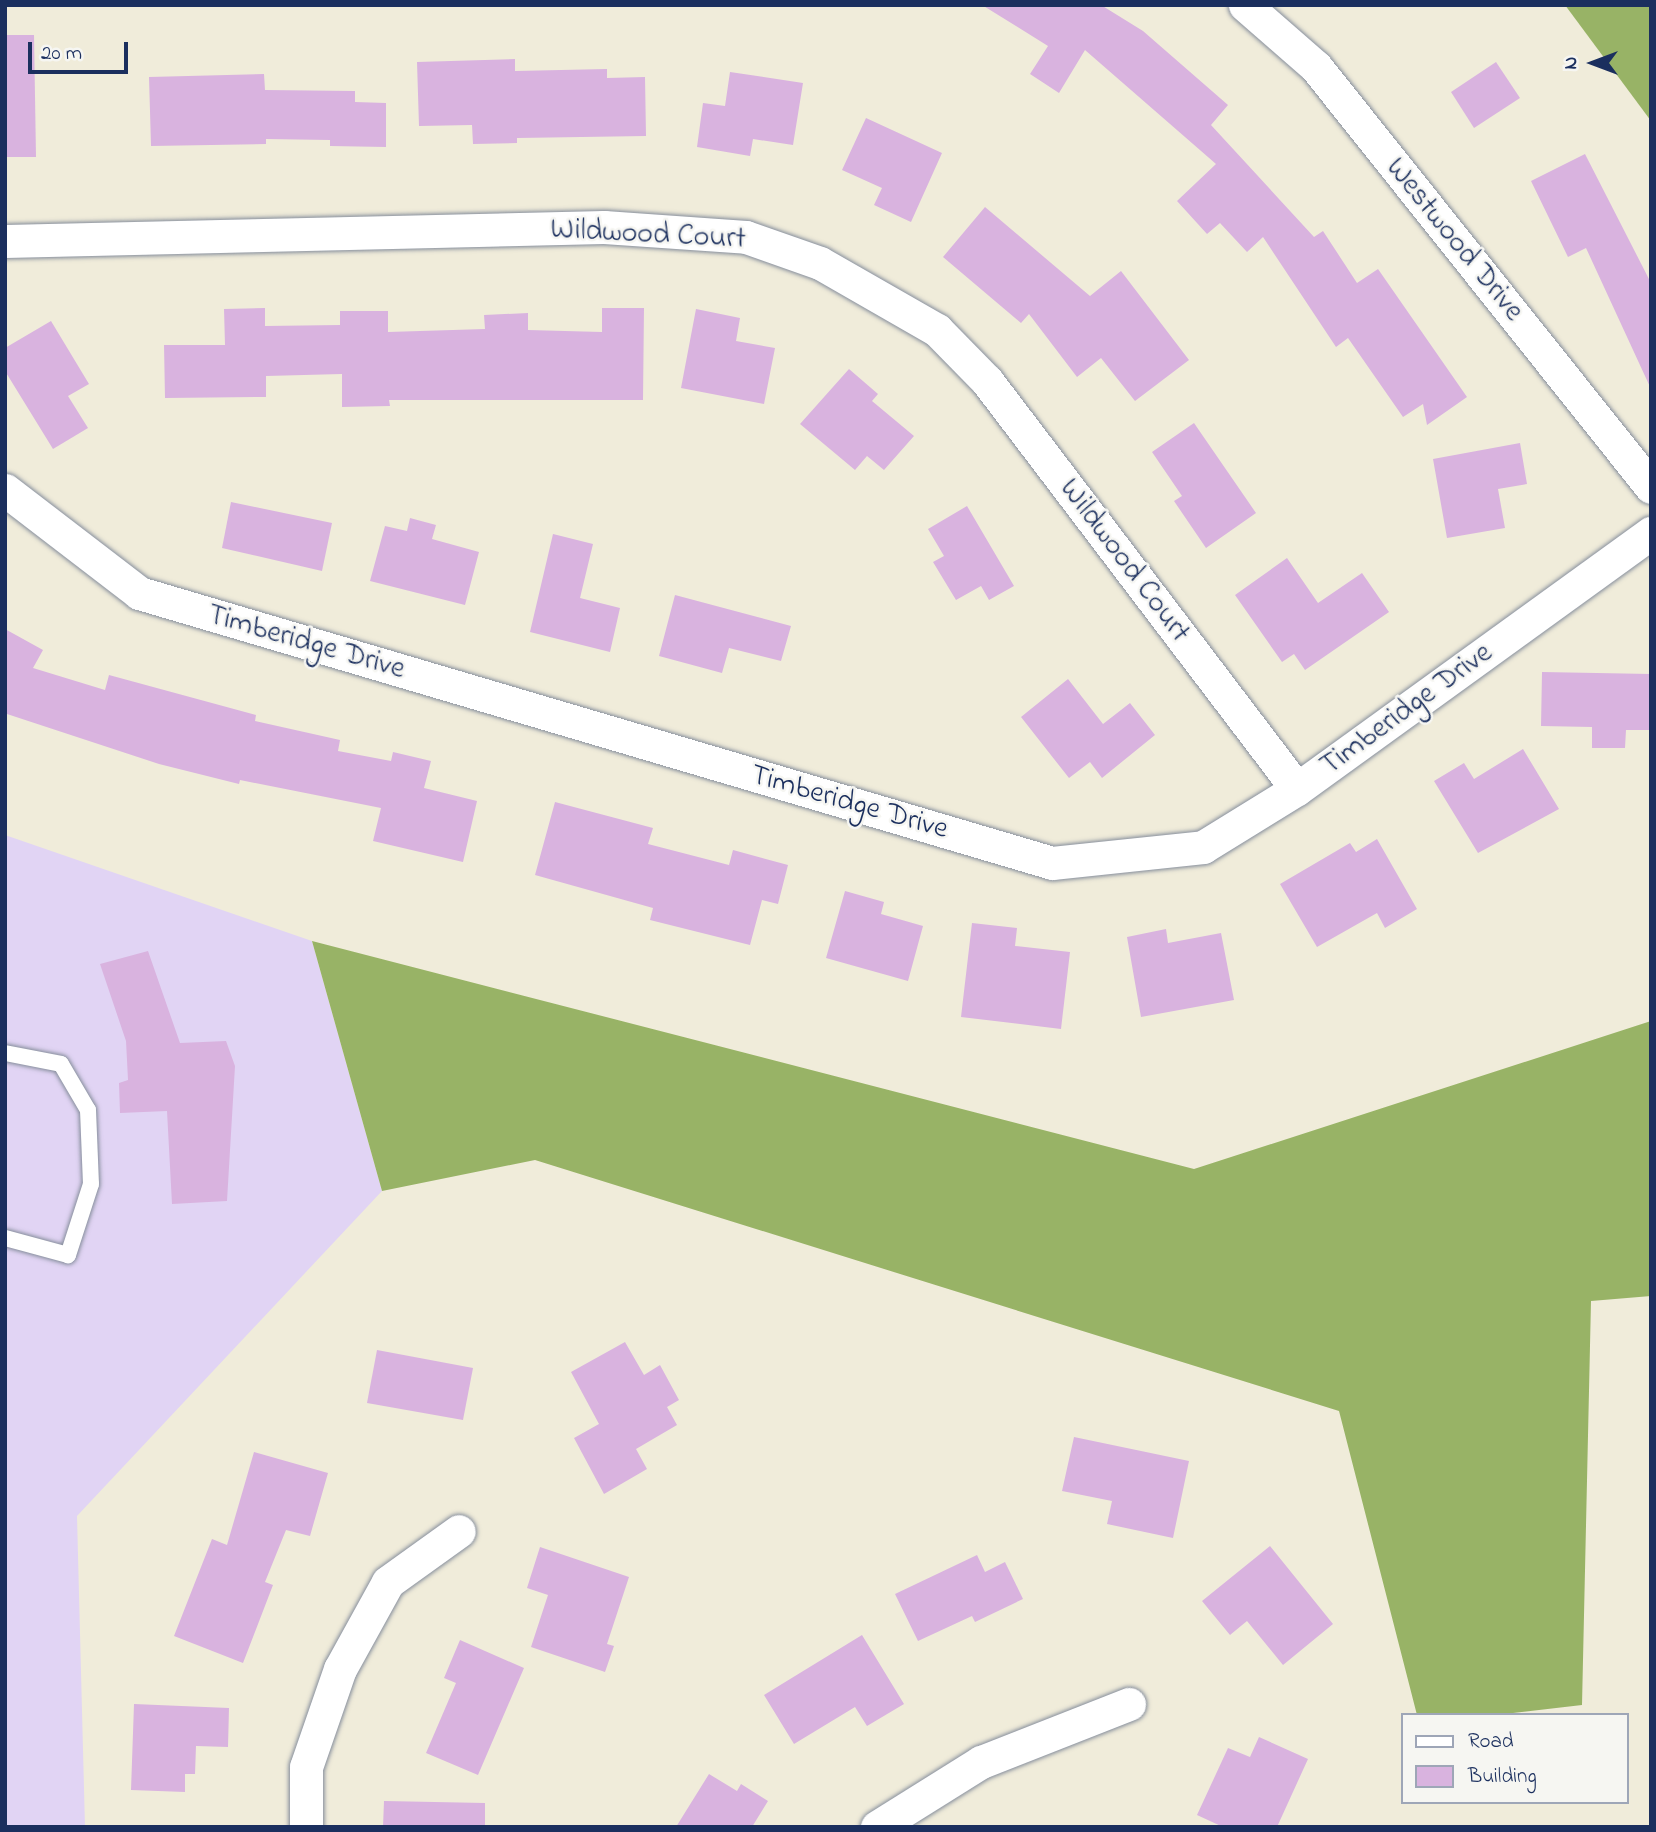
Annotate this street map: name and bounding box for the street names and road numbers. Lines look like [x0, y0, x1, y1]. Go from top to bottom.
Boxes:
street label: Westwood Drive [1377, 151, 1531, 329]
street label: Wildwood Court [549, 212, 747, 258]
street label: Wildwood Court [1051, 472, 1197, 650]
street label: Timberidge Drive [203, 598, 409, 688]
street label: Timberidge Drive [1314, 636, 1500, 784]
street label: Timberidge Drive [746, 758, 952, 848]

